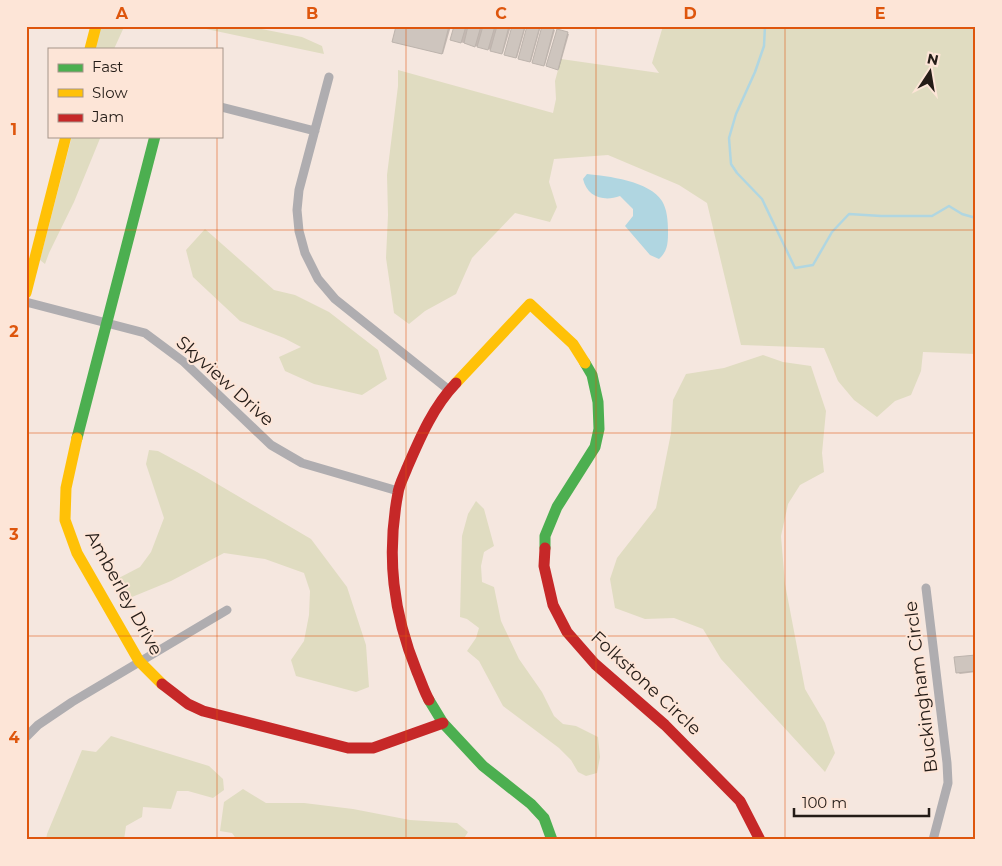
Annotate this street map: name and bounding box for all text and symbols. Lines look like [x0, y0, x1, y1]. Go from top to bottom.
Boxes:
text: A [115, 4, 129, 23]
text: B [306, 4, 318, 23]
text: C [495, 4, 507, 23]
text: D [683, 4, 697, 23]
text: E [875, 4, 885, 23]
legend [48, 48, 222, 138]
north arrow [904, 48, 954, 98]
text: N [925, 49, 940, 69]
text: Fast [92, 57, 123, 76]
text: Slow [92, 83, 128, 102]
text: Jam [91, 107, 124, 126]
text: 1 [11, 120, 17, 139]
text: 2 [9, 322, 19, 341]
street label: Skyview Drive [172, 331, 279, 431]
text: 3 [8, 525, 19, 544]
street label: Amberley Drive [81, 527, 167, 659]
street label: Buckingham Circle [900, 600, 942, 774]
street label: Folkstone Circle [586, 626, 706, 740]
text: 4 [8, 728, 20, 747]
scale bar [794, 786, 930, 818]
text: 100 m [802, 793, 847, 812]

